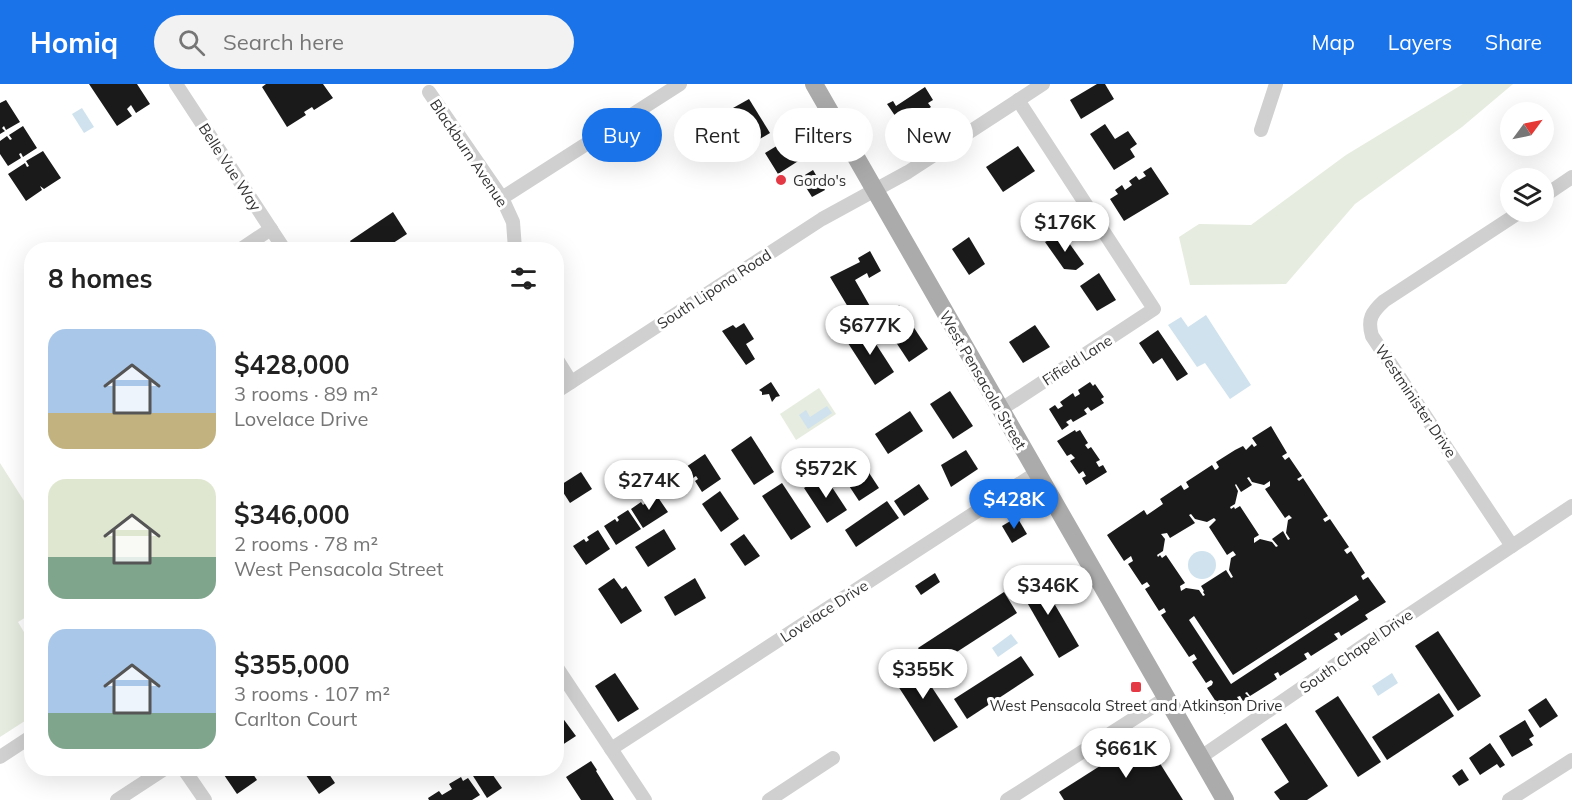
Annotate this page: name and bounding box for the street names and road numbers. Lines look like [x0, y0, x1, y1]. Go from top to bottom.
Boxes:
street label: Blackburn Avenue [426, 95, 512, 211]
street label: Belle Vue Way [195, 120, 265, 214]
street label: South Lipona Road [653, 245, 775, 333]
street label: West Pensacola Street [935, 307, 1031, 453]
street label: Fifield Lane [1039, 330, 1115, 390]
street label: Westminister Drive [1371, 341, 1461, 461]
street label: Lovelace Drive [777, 576, 871, 646]
street label: South Chapel Drive [1296, 605, 1416, 697]

